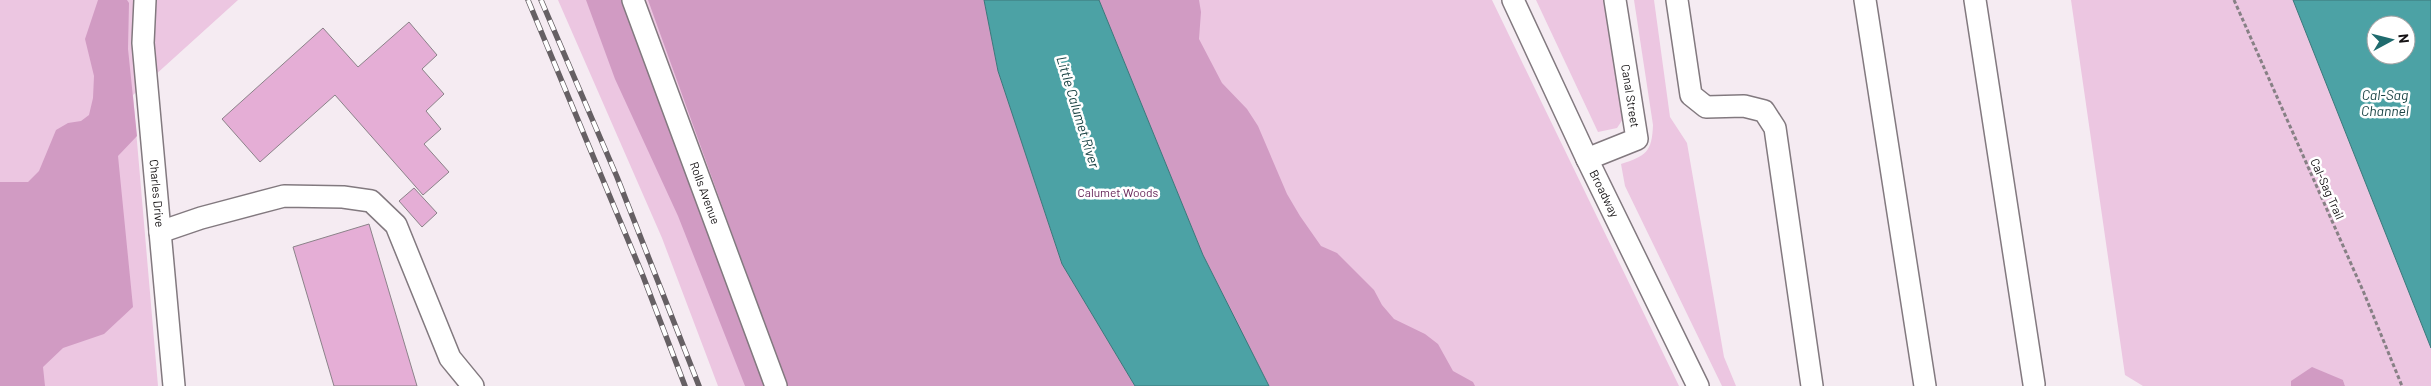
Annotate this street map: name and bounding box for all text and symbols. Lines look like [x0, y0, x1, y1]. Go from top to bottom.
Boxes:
north arrow [2366, 15, 2416, 65]
text: N [2395, 33, 2413, 44]
water label: Little Calumet River [1053, 54, 1104, 171]
street label: Canal Street [1619, 63, 1643, 128]
water label: Cal-Sag Channel [2361, 86, 2409, 119]
street label: Cal-Sag Trail [2308, 156, 2348, 221]
street label: Charles Drive [148, 159, 168, 228]
street label: Rolls Avenue [688, 160, 723, 226]
street label: Broadway [1587, 167, 1623, 220]
park label: Calumet Woods [1078, 185, 1159, 199]

